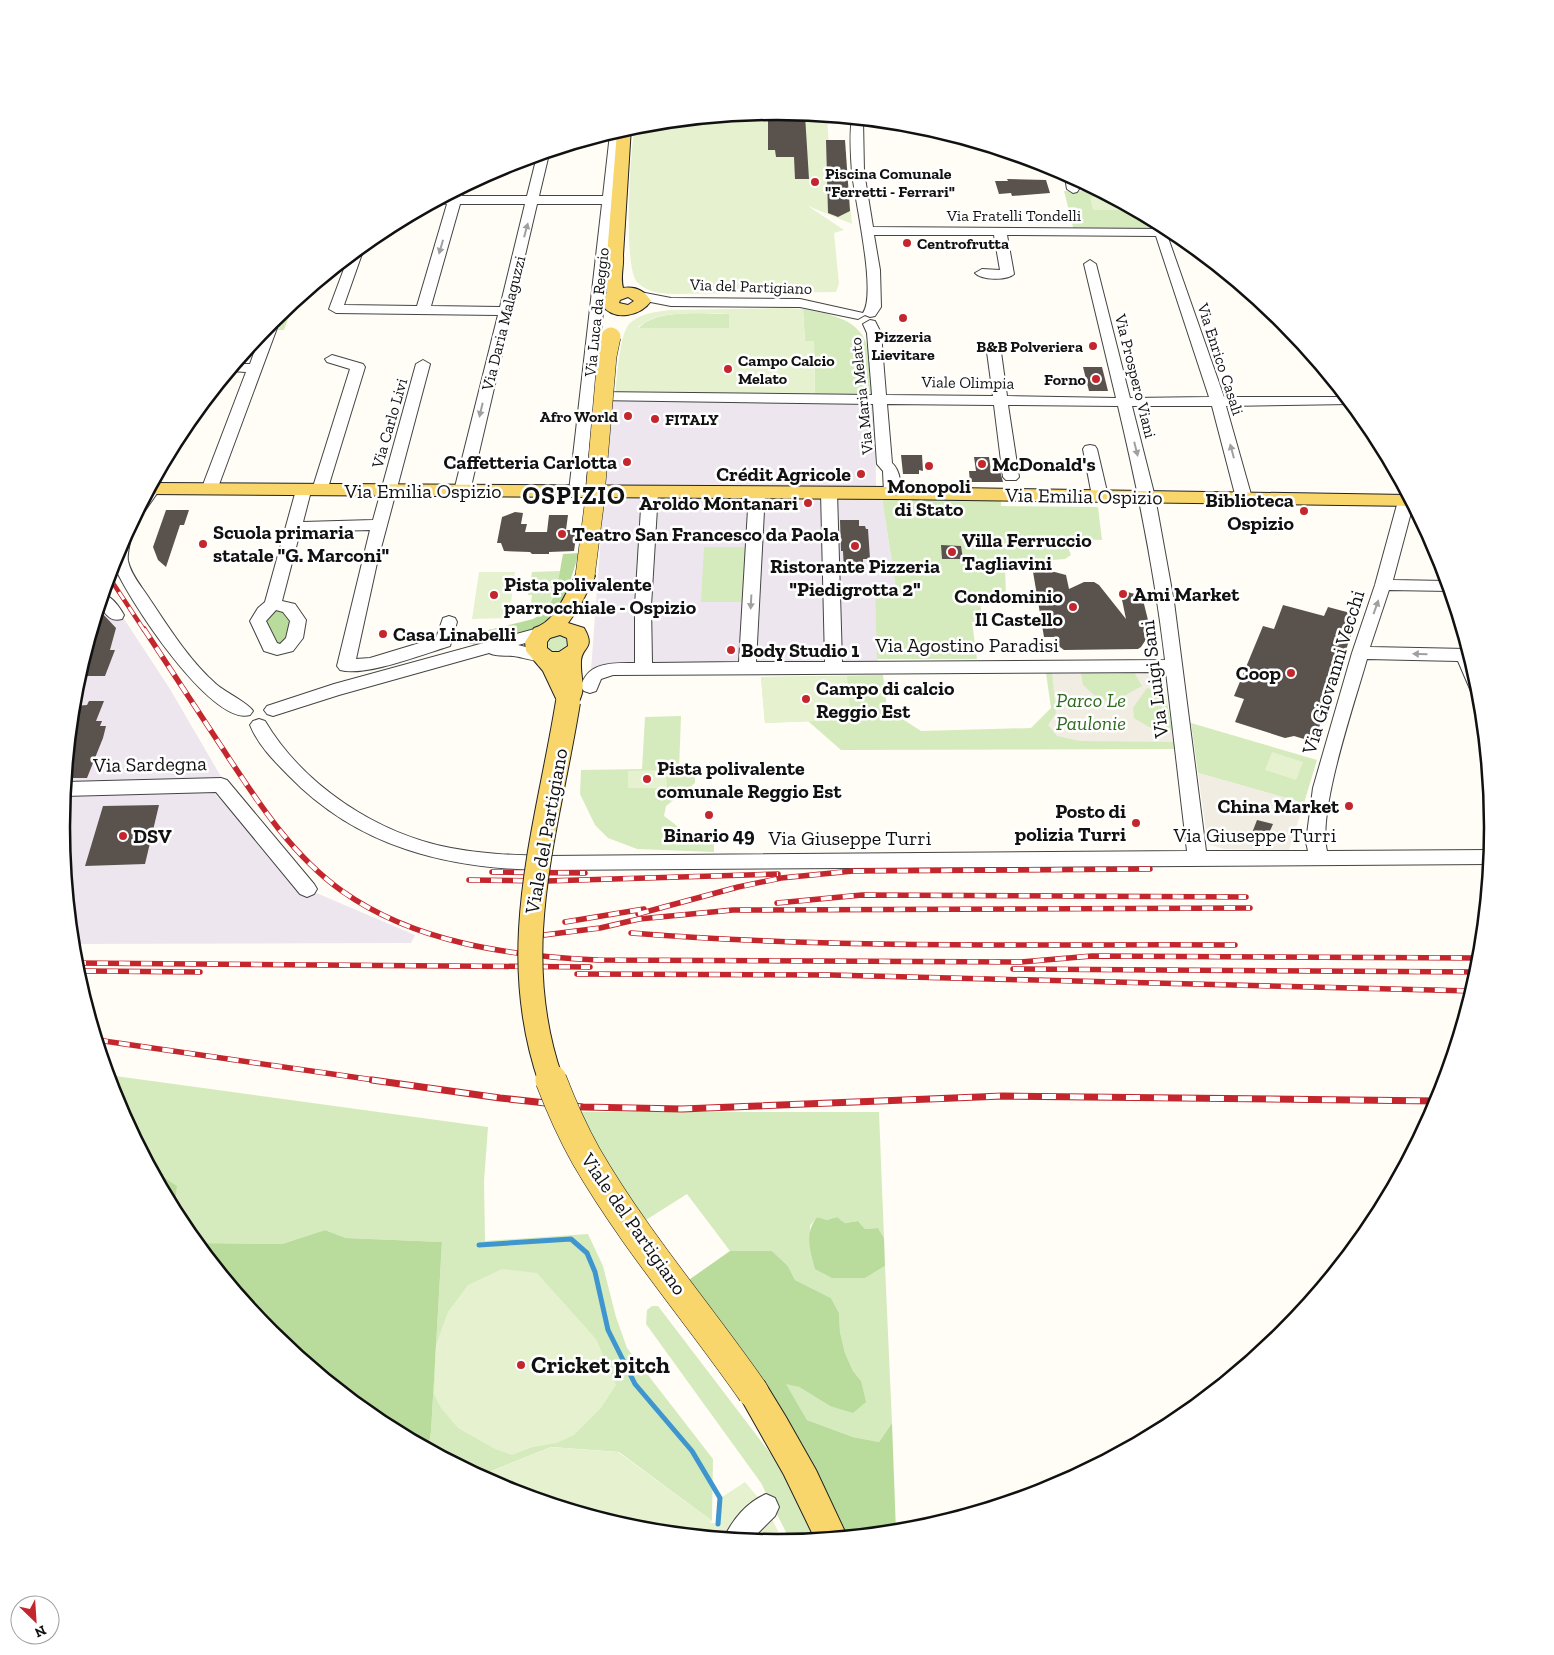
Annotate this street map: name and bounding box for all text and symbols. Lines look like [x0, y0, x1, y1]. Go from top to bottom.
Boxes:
place label: Piscina Comunale "Ferretti - Ferrari" [825, 164, 955, 201]
marker: Piscina Comunale "Ferretti - Ferrari" [809, 176, 821, 188]
street label: Via Fratelli Tondelli [946, 206, 1082, 225]
one-way arrow [522, 223, 530, 238]
place label: Centrofrutta [917, 234, 1009, 253]
marker: Centrofrutta [901, 237, 913, 249]
one-way arrow [437, 239, 445, 254]
street label: Via Luca da Reggio [580, 247, 613, 379]
street label: Via Daria Malaguzzi [477, 253, 530, 393]
street label: Via del Partigiano [688, 275, 812, 298]
street label: Via Enrico Casali [1193, 300, 1248, 418]
street label: Via Prospero Viani [1111, 311, 1160, 441]
marker: Pizzeria Lievitare [897, 312, 909, 324]
place label: Pizzeria Lievitare [871, 327, 935, 364]
street label: Via Maria Melato [846, 337, 877, 456]
place label: B&B Polveriera [976, 337, 1083, 356]
marker: B&B Polveriera [1087, 340, 1099, 352]
place label: Campo Calcio Melato [738, 351, 835, 388]
marker: Campo Calcio Melato [722, 363, 734, 375]
place label: Forno [1044, 370, 1087, 389]
street label: Viale Olimpia [920, 372, 1015, 393]
marker: Forno [1090, 373, 1102, 385]
street label: Via Carlo Livi [367, 376, 411, 471]
one-way arrow [477, 402, 485, 417]
place label: Afro World [540, 407, 618, 426]
marker: Afro World [622, 410, 634, 422]
place label: FITALY [665, 410, 719, 429]
marker: FITALY [649, 413, 661, 425]
one-way arrow [1132, 441, 1140, 456]
one-way arrow [1227, 444, 1235, 459]
place label: Caffetteria Carlotta [443, 450, 617, 474]
place label: McDonald's [992, 452, 1096, 476]
marker: Caffetteria Carlotta [621, 456, 633, 468]
marker: McDonald's [976, 458, 988, 470]
marker: Monopoli di Stato [923, 460, 935, 472]
place label: Crédit Agricole [716, 462, 851, 486]
marker: Crédit Agricole [855, 468, 867, 480]
place label: Monopoli di Stato [887, 474, 971, 521]
street label: Via Emilia Ospizio [343, 479, 502, 503]
district label: OSPIZIO [522, 480, 626, 510]
street label: Via Emilia Ospizio [1004, 483, 1163, 509]
place label: Biblioteca Ospizio [1205, 488, 1295, 535]
place label: Aroldo Montanari [639, 491, 798, 515]
marker: Aroldo Montanari [802, 497, 814, 509]
marker: Biblioteca Ospizio [1298, 505, 1310, 517]
place label: Scuola primaria statale "G. Marconi" [213, 520, 389, 567]
place label: Teatro San Francesco da Paola [572, 522, 839, 546]
marker: Teatro San Francesco da Paola [556, 528, 568, 540]
place label: Villa Ferruccio Tagliavini [962, 528, 1092, 575]
marker: Scuola primaria statale "G. Marconi" [197, 538, 209, 550]
marker: Ristorante Pizzeria "Piedigrotta 2" [849, 540, 861, 552]
marker: Villa Ferruccio Tagliavini [946, 546, 958, 558]
place label: Ristorante Pizzeria "Piedigrotta 2" [770, 554, 940, 601]
place label: Pista polivalente parrocchiale - Ospizio [504, 572, 697, 619]
place label: Ami Market [1133, 582, 1240, 606]
place label: Condominio Il Castello [954, 584, 1064, 631]
street label: Via Giovanni Vecchi [1296, 587, 1369, 758]
marker: Ami Market [1117, 588, 1129, 600]
marker: Pista polivalente parrocchiale - Ospizio [488, 589, 500, 601]
one-way arrow [746, 595, 754, 611]
one-way arrow [1372, 599, 1380, 614]
marker: Condominio Il Castello [1067, 601, 1079, 613]
street label: Via Luigi Sani [1135, 618, 1173, 740]
place label: Casa Linabelli [393, 622, 516, 646]
marker: Casa Linabelli [377, 628, 389, 640]
street label: Via Agostino Paradisi [874, 633, 1059, 657]
place label: Body Studio 1 [741, 638, 859, 662]
marker: Body Studio 1 [725, 644, 737, 656]
one-way arrow [1412, 650, 1428, 658]
place label: Coop [1236, 661, 1281, 685]
marker: Coop [1285, 667, 1297, 679]
place label: Campo di calcio Reggio Est [816, 676, 955, 723]
park label: Parco Le Paulonie [1056, 688, 1126, 735]
marker: Campo di calcio Reggio Est [800, 693, 812, 705]
street label: Viale del Partigiano [519, 746, 572, 917]
street label: Via Sardegna [92, 751, 207, 777]
place label: Pista polivalente comunale Reggio Est [657, 756, 842, 803]
marker: Pista polivalente comunale Reggio Est [641, 773, 653, 785]
place label: China Market [1218, 794, 1340, 818]
place label: Posto di polizia Turri [1015, 799, 1126, 846]
marker: China Market [1343, 800, 1355, 812]
marker: Binario 49 [703, 809, 715, 821]
marker: Posto di polizia Turri [1130, 817, 1142, 829]
place label: Binario 49 [663, 823, 755, 847]
street label: Via Giuseppe Turri [1173, 823, 1337, 847]
place label: DSV [133, 824, 172, 848]
street label: Via Giuseppe Turri [768, 826, 932, 850]
marker: DSV [117, 830, 129, 842]
street label: Viale del Partigiano [576, 1148, 692, 1300]
place label: Cricket pitch [531, 1350, 670, 1379]
marker: Cricket pitch [515, 1359, 527, 1371]
north arrow [10, 1595, 60, 1645]
text: N [32, 1621, 49, 1641]

